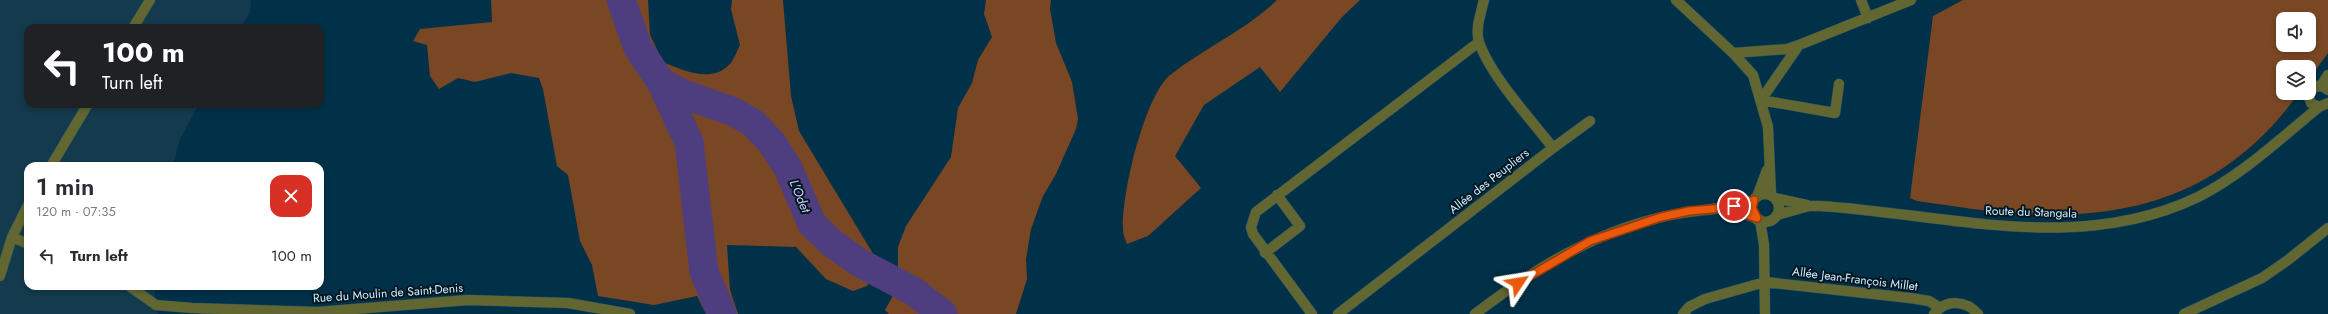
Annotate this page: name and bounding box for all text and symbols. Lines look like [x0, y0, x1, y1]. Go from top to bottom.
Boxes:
map controls [2276, 12, 2316, 100]
button: sound [2276, 12, 2316, 52]
text: 100 m [102, 32, 185, 73]
icon: left [36, 40, 88, 92]
button: layers [2276, 60, 2316, 100]
text: Turn left [102, 70, 162, 96]
street label: Allée des Peupliers [1445, 144, 1533, 218]
text: 1 min [36, 169, 94, 204]
button: close [270, 175, 312, 217]
water label: L'Odet [785, 176, 816, 216]
pin [1717, 189, 1751, 223]
icon: arrive [1723, 195, 1745, 217]
street label: Route du Stangala [1985, 201, 2077, 223]
text: 120 m · 07:35 [36, 202, 116, 221]
icon: left [36, 245, 58, 267]
text: Turn left [70, 245, 128, 267]
text: 100 m [271, 245, 312, 267]
position arrow [1497, 262, 1539, 304]
street label: Allée Jean-François Millet [1791, 262, 1919, 296]
street label: Rue du Moulin de Saint-Denis [312, 279, 464, 307]

